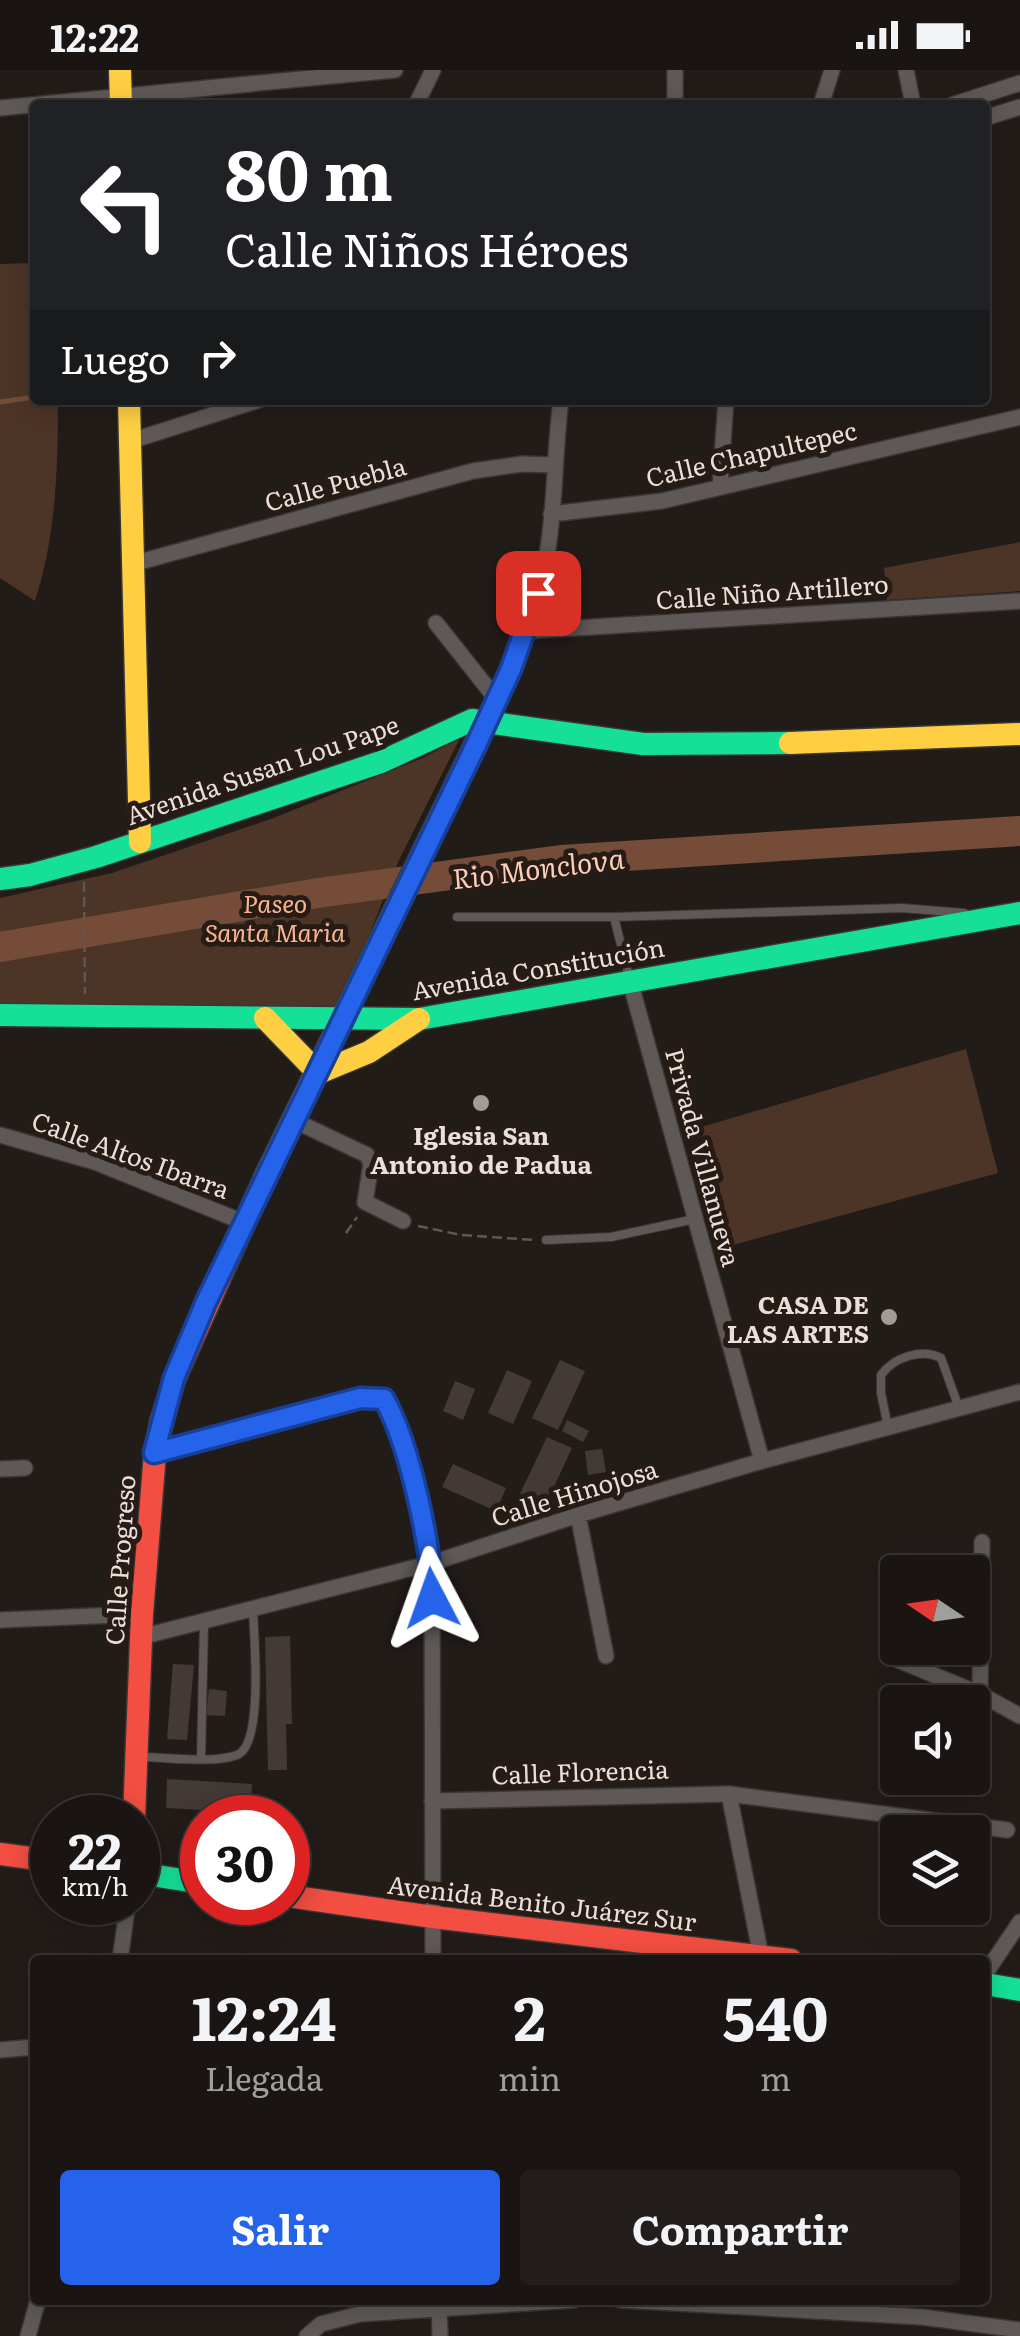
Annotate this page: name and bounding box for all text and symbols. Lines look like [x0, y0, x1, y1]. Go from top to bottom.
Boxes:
text: 12:22 [50, 7, 139, 64]
text: 80 m [225, 119, 393, 223]
icon: left [60, 140, 190, 270]
text: Calle Niños Héroes [225, 214, 629, 281]
text: Luego [60, 329, 170, 386]
icon: right [190, 330, 245, 385]
street label: Calle Chapultepec [642, 411, 860, 495]
street label: Calle Puebla [260, 446, 410, 520]
pin [496, 551, 581, 636]
street label: Calle Niño Artillero [654, 564, 890, 618]
icon: arrive [511, 566, 566, 621]
street label: Avenida Susan Lou Pape [121, 705, 403, 833]
water label: Rio Monclova [449, 836, 627, 898]
park label: Paseo Santa Maria [205, 884, 346, 950]
street label: Avenida Constitución [409, 928, 667, 1008]
street label: Privada Villanueva [657, 1044, 751, 1271]
marker: Iglesia San Antonio de Padua [470, 1092, 492, 1114]
street label: Calle Altos Ibarra [27, 1101, 236, 1207]
place label: Iglesia San Antonio de Padua [370, 1116, 592, 1182]
place label: CASA DE LAS ARTES [727, 1285, 869, 1351]
marker: CASA DE LAS ARTES [878, 1306, 900, 1328]
street label: Calle Hinojosa [486, 1449, 662, 1535]
street label: Calle Progreso [95, 1474, 143, 1646]
position arrow [380, 1546, 484, 1650]
north arrow [880, 1555, 990, 1665]
map controls [880, 1555, 990, 1925]
button: sound [880, 1685, 990, 1795]
street label: Calle Florencia [491, 1749, 670, 1793]
speed limit sign: 30 [180, 1795, 310, 1925]
text: 22 [68, 1811, 122, 1885]
button: layers [880, 1815, 990, 1925]
street label: Avenida Benito Juárez Sur [385, 1865, 699, 1939]
text: km/h [62, 1867, 128, 1904]
text: 12:24 [192, 1970, 337, 2059]
text: 2 [513, 1970, 546, 2059]
text: 540 [723, 1970, 828, 2059]
text: Llegada [205, 2053, 323, 2101]
text: min [498, 2053, 561, 2101]
text: m [760, 2053, 791, 2101]
button: Salir [60, 2170, 500, 2285]
button: Compartir [520, 2170, 960, 2285]

